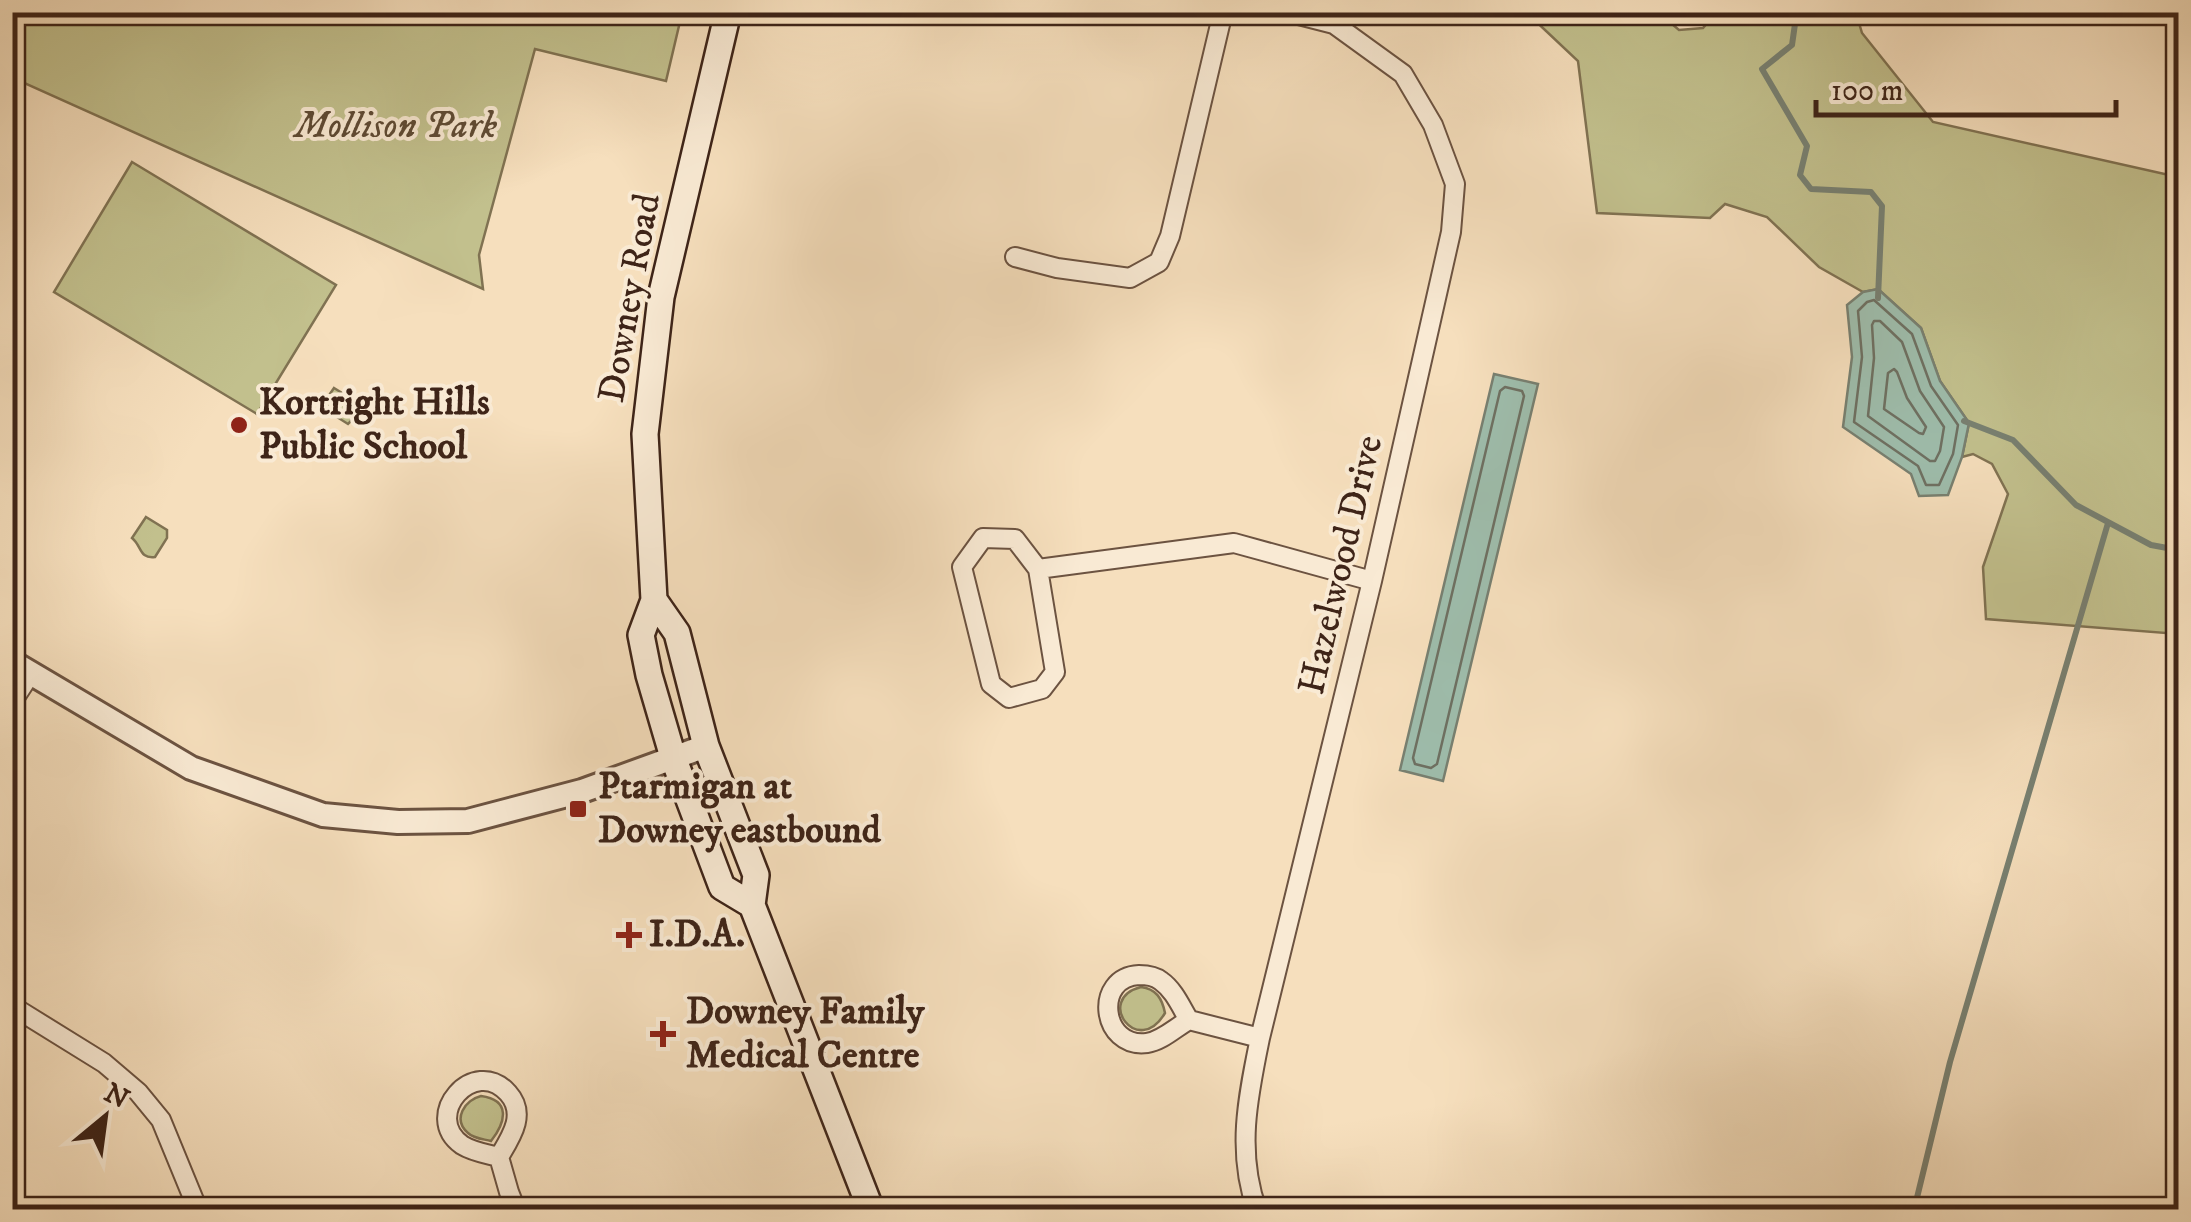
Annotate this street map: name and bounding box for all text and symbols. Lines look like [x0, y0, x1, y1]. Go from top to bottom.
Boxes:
scale bar [1816, 55, 2116, 117]
text: 100 m [1831, 73, 1903, 110]
park label: Mollison Park [292, 102, 497, 150]
street label: Downey Road [588, 190, 672, 406]
place label: Kortright Hills Public School [259, 379, 490, 471]
marker: Kortright Hills Public School [228, 414, 250, 436]
street label: Hazelwood Drive [1288, 431, 1394, 699]
place label: Ptarmigan at Downey eastbound [598, 763, 882, 855]
marker: Ptarmigan at Downey eastbound [567, 798, 589, 820]
place label: I.D.A. [649, 911, 745, 959]
marker: I.D.A. [618, 924, 640, 946]
place label: Downey Family Medical Centre [686, 988, 925, 1080]
marker: Downey Family Medical Centre [650, 1021, 676, 1047]
north arrow [55, 1067, 155, 1167]
text: N [98, 1076, 135, 1117]

